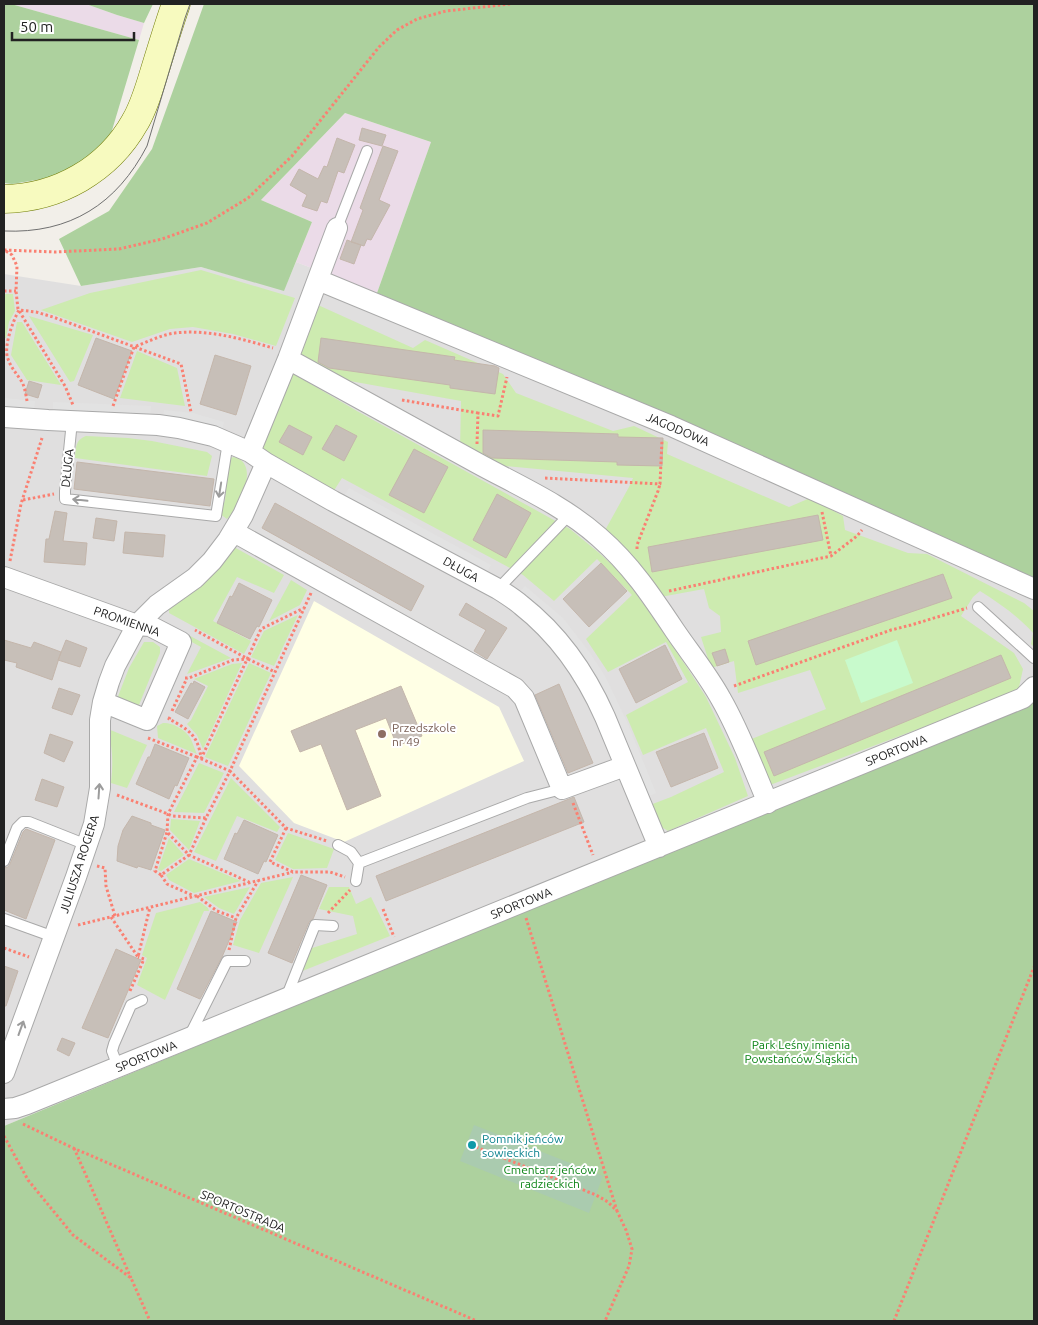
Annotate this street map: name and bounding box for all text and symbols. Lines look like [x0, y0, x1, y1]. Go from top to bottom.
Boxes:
scale bar [12, 10, 135, 42]
text: 50 m [20, 18, 53, 35]
street label: JAGODOWA [644, 410, 712, 448]
street label: DŁUGA [59, 448, 76, 488]
one-way arrow [215, 482, 225, 498]
one-way arrow [72, 495, 88, 505]
street label: DŁUGA [441, 554, 481, 584]
street label: PROMIENNA [92, 604, 162, 638]
place label: Przedszkole nr 49 [392, 721, 456, 748]
marker: Przedszkole nr 49 [376, 728, 388, 740]
street label: SPORTOWA [864, 732, 929, 768]
one-way arrow [95, 783, 104, 799]
street label: JULIUSZA ROGERA [57, 813, 101, 915]
street label: SPORTOWA [489, 885, 554, 921]
one-way arrow [17, 1020, 26, 1036]
street label: SPORTOWA [114, 1038, 179, 1074]
park label: Park Leśny imienia Powstańców Śląskich [744, 1038, 858, 1065]
place label: Pomnik jeńców sowieckich [482, 1132, 564, 1159]
marker: Pomnik jeńców sowieckich [466, 1139, 478, 1151]
park label: Cmentarz jeńców radzieckich [503, 1163, 597, 1190]
street label: SPORTOSTRADA [199, 1187, 287, 1235]

